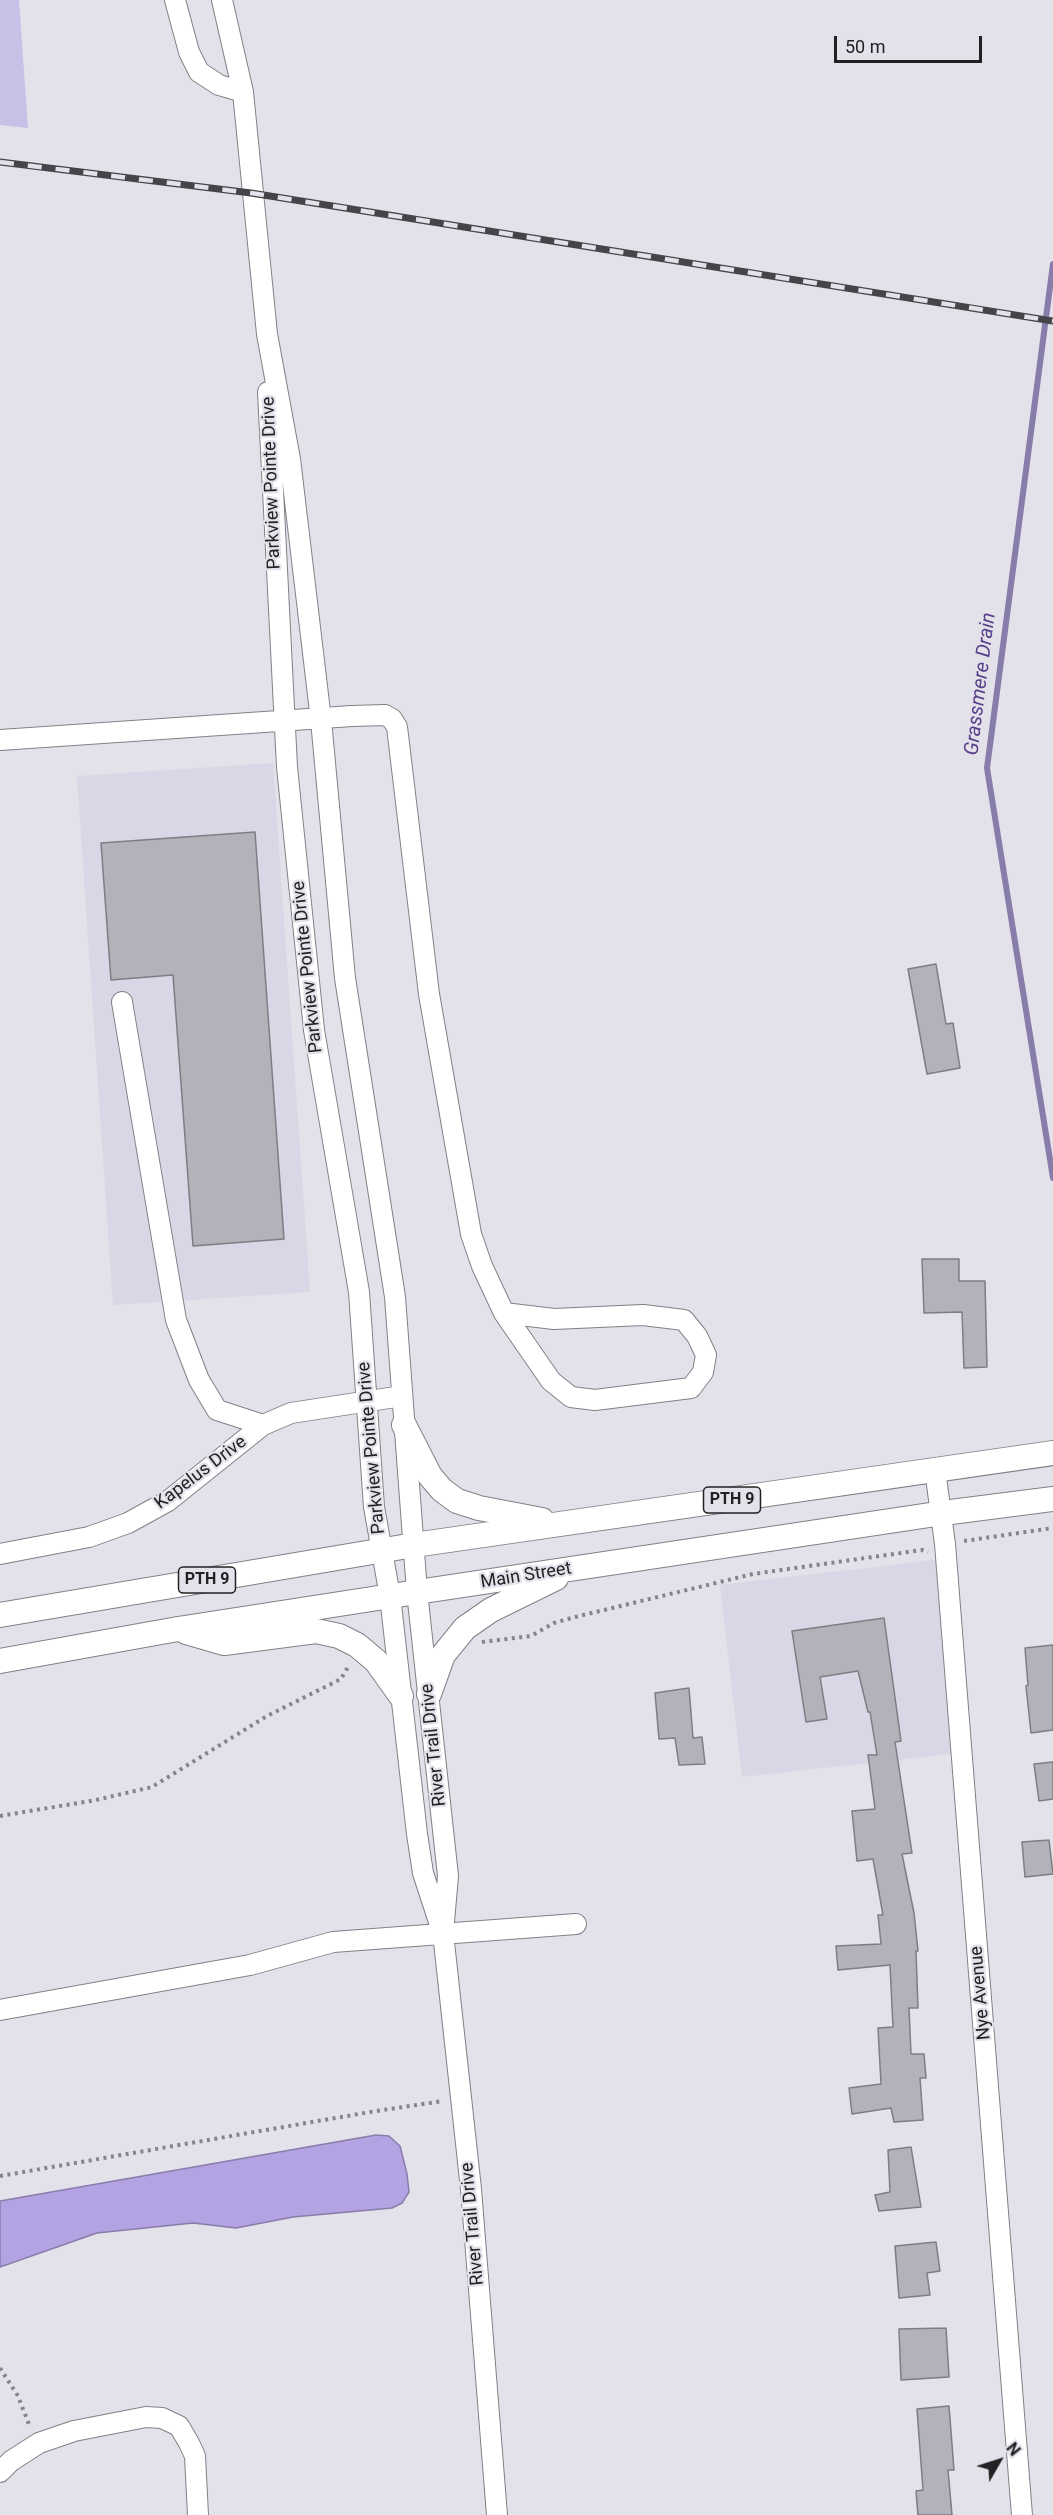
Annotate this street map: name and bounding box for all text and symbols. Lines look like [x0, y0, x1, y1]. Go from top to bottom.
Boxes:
scale bar [837, 24, 986, 62]
text: 50 m [845, 36, 885, 57]
street label: Parkview Pointe Drive [258, 396, 286, 570]
water label: Grassmere Drain [960, 611, 1002, 757]
street label: Parkview Pointe Drive [288, 880, 328, 1054]
street label: Parkview Pointe Drive [354, 1361, 390, 1535]
street label: Kapelus Drive [151, 1432, 251, 1514]
road number: PTH 9 [704, 1487, 760, 1513]
street label: Main Street [479, 1558, 573, 1594]
road number: PTH 9 [178, 1567, 236, 1593]
street label: River Trail Drive [417, 1682, 451, 1808]
street label: Nye Avenue [966, 1945, 996, 2041]
street label: River Trail Drive [457, 2162, 489, 2286]
north arrow [969, 2431, 1029, 2491]
text: N [1002, 2439, 1024, 2460]

